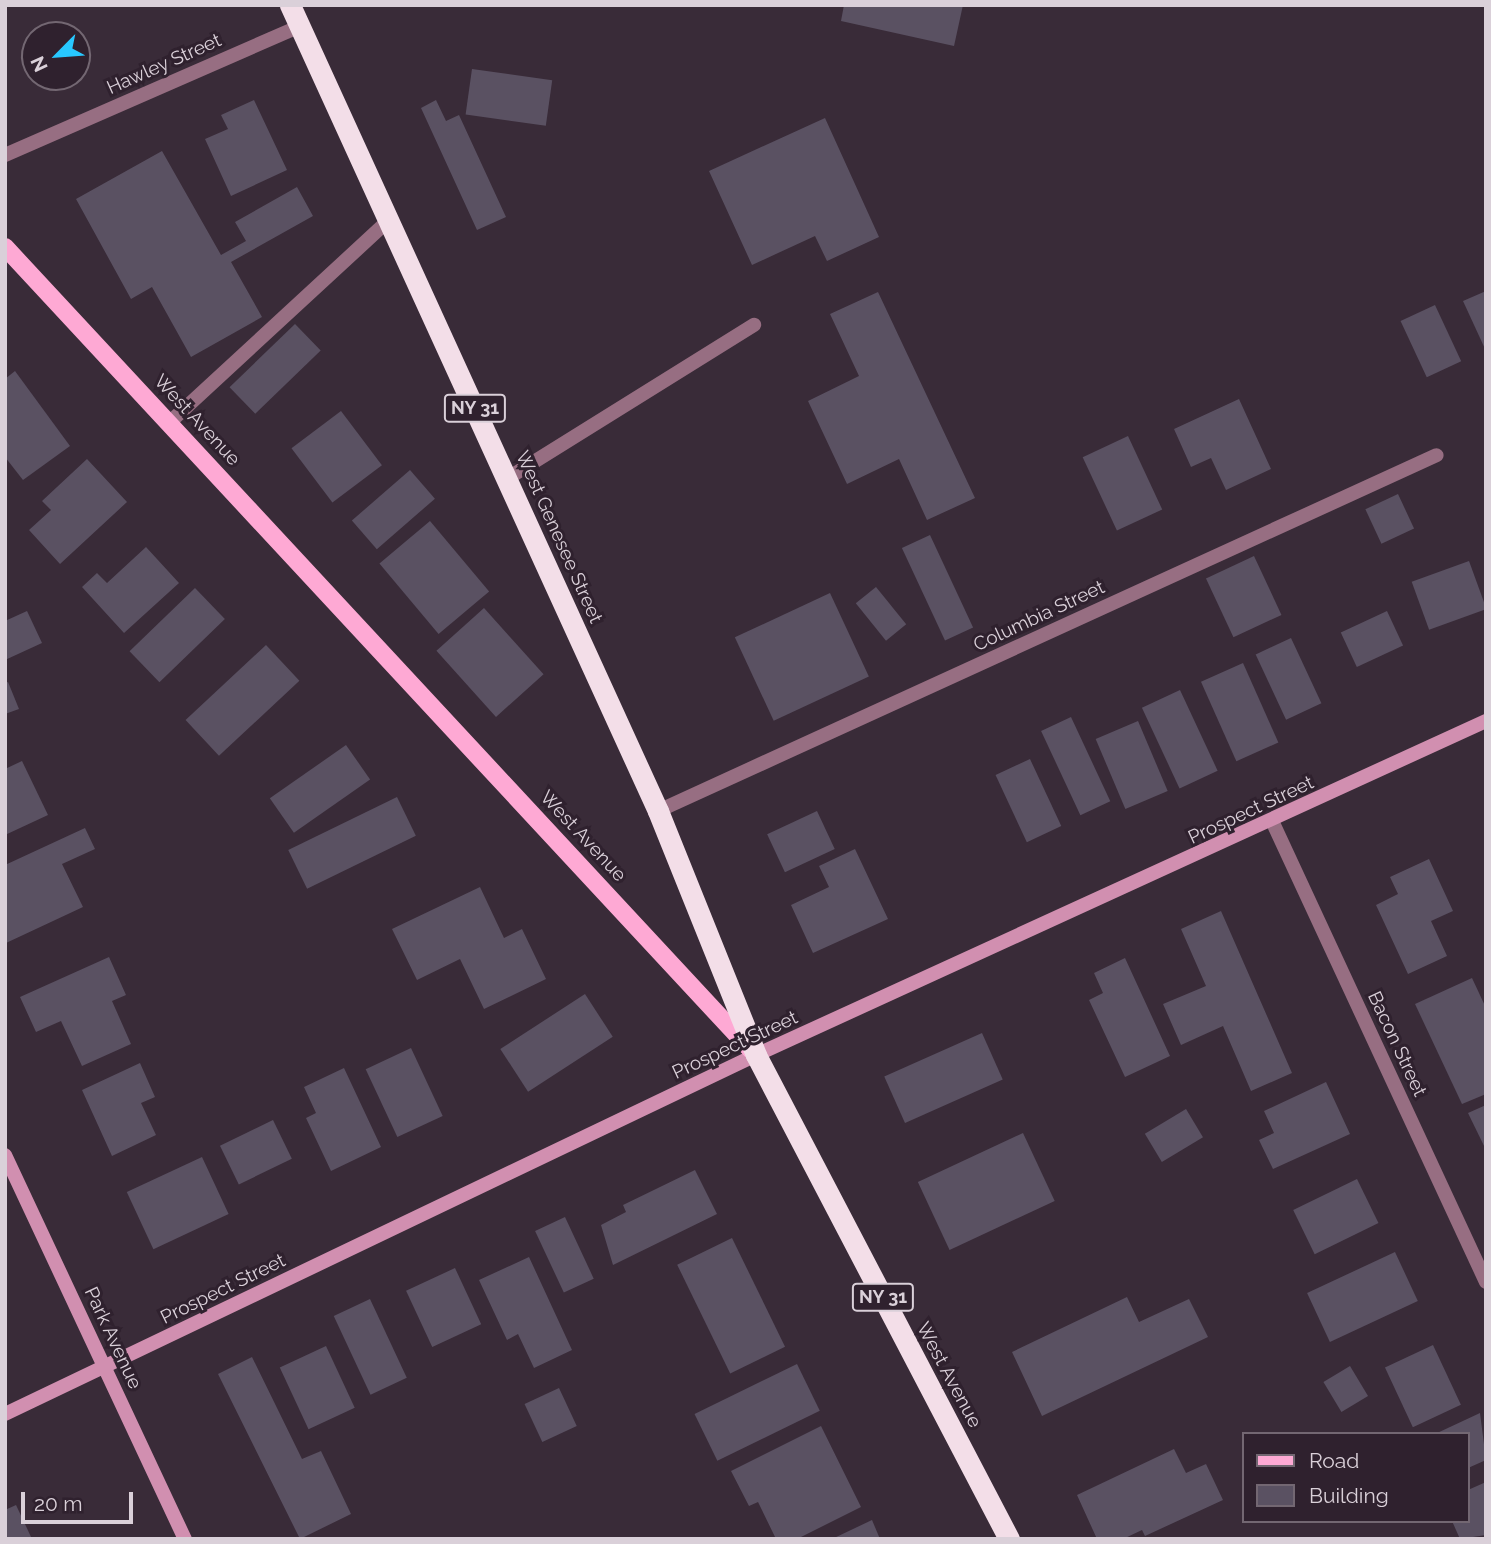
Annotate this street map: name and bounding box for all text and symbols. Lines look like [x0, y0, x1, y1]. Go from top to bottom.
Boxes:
north arrow [21, 21, 91, 91]
street label: Hawley Street [103, 29, 225, 99]
text: N [26, 53, 52, 75]
street label: West Avenue [149, 370, 245, 470]
road number: NY 31 [444, 394, 506, 422]
street label: West Genesee Street [511, 447, 607, 627]
street label: Columbia Street [970, 576, 1108, 656]
street label: Prospect Street [1185, 771, 1317, 849]
street label: West Avenue [535, 786, 631, 886]
street label: Bacon Street [1363, 988, 1431, 1100]
street label: Prospect Street [669, 1006, 801, 1084]
street label: Prospect Street [157, 1249, 289, 1329]
road number: NY 31 [852, 1282, 914, 1312]
street label: Park Avenue [79, 1283, 147, 1393]
street label: West Avenue [912, 1318, 986, 1432]
legend [1242, 1432, 1470, 1523]
text: Road [1309, 1448, 1359, 1473]
scale bar [24, 1478, 136, 1522]
text: Building [1309, 1483, 1389, 1508]
text: 20 m [34, 1491, 82, 1516]

